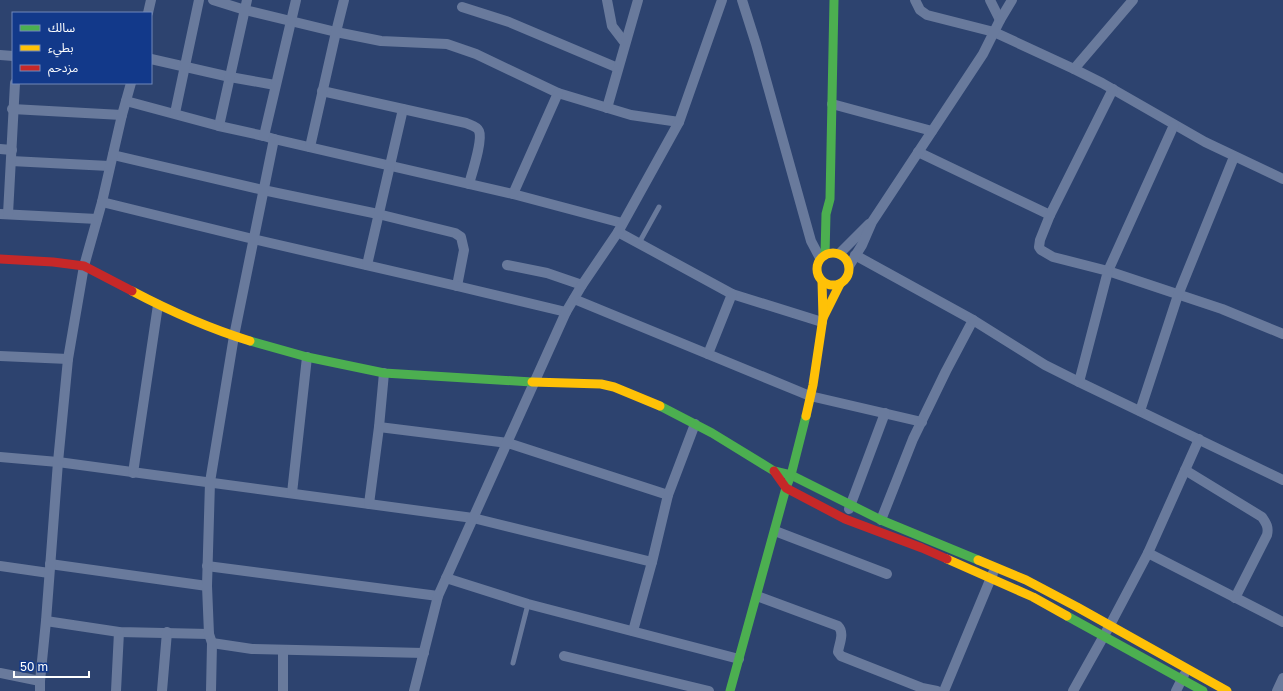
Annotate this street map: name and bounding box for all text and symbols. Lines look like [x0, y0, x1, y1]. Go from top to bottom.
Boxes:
legend [12, 12, 152, 84]
text: سالك [48, 20, 75, 35]
text: بطيء [48, 40, 74, 58]
text: مزدحم [48, 60, 78, 77]
scale bar [14, 653, 89, 679]
text: 50 m [20, 659, 48, 674]

